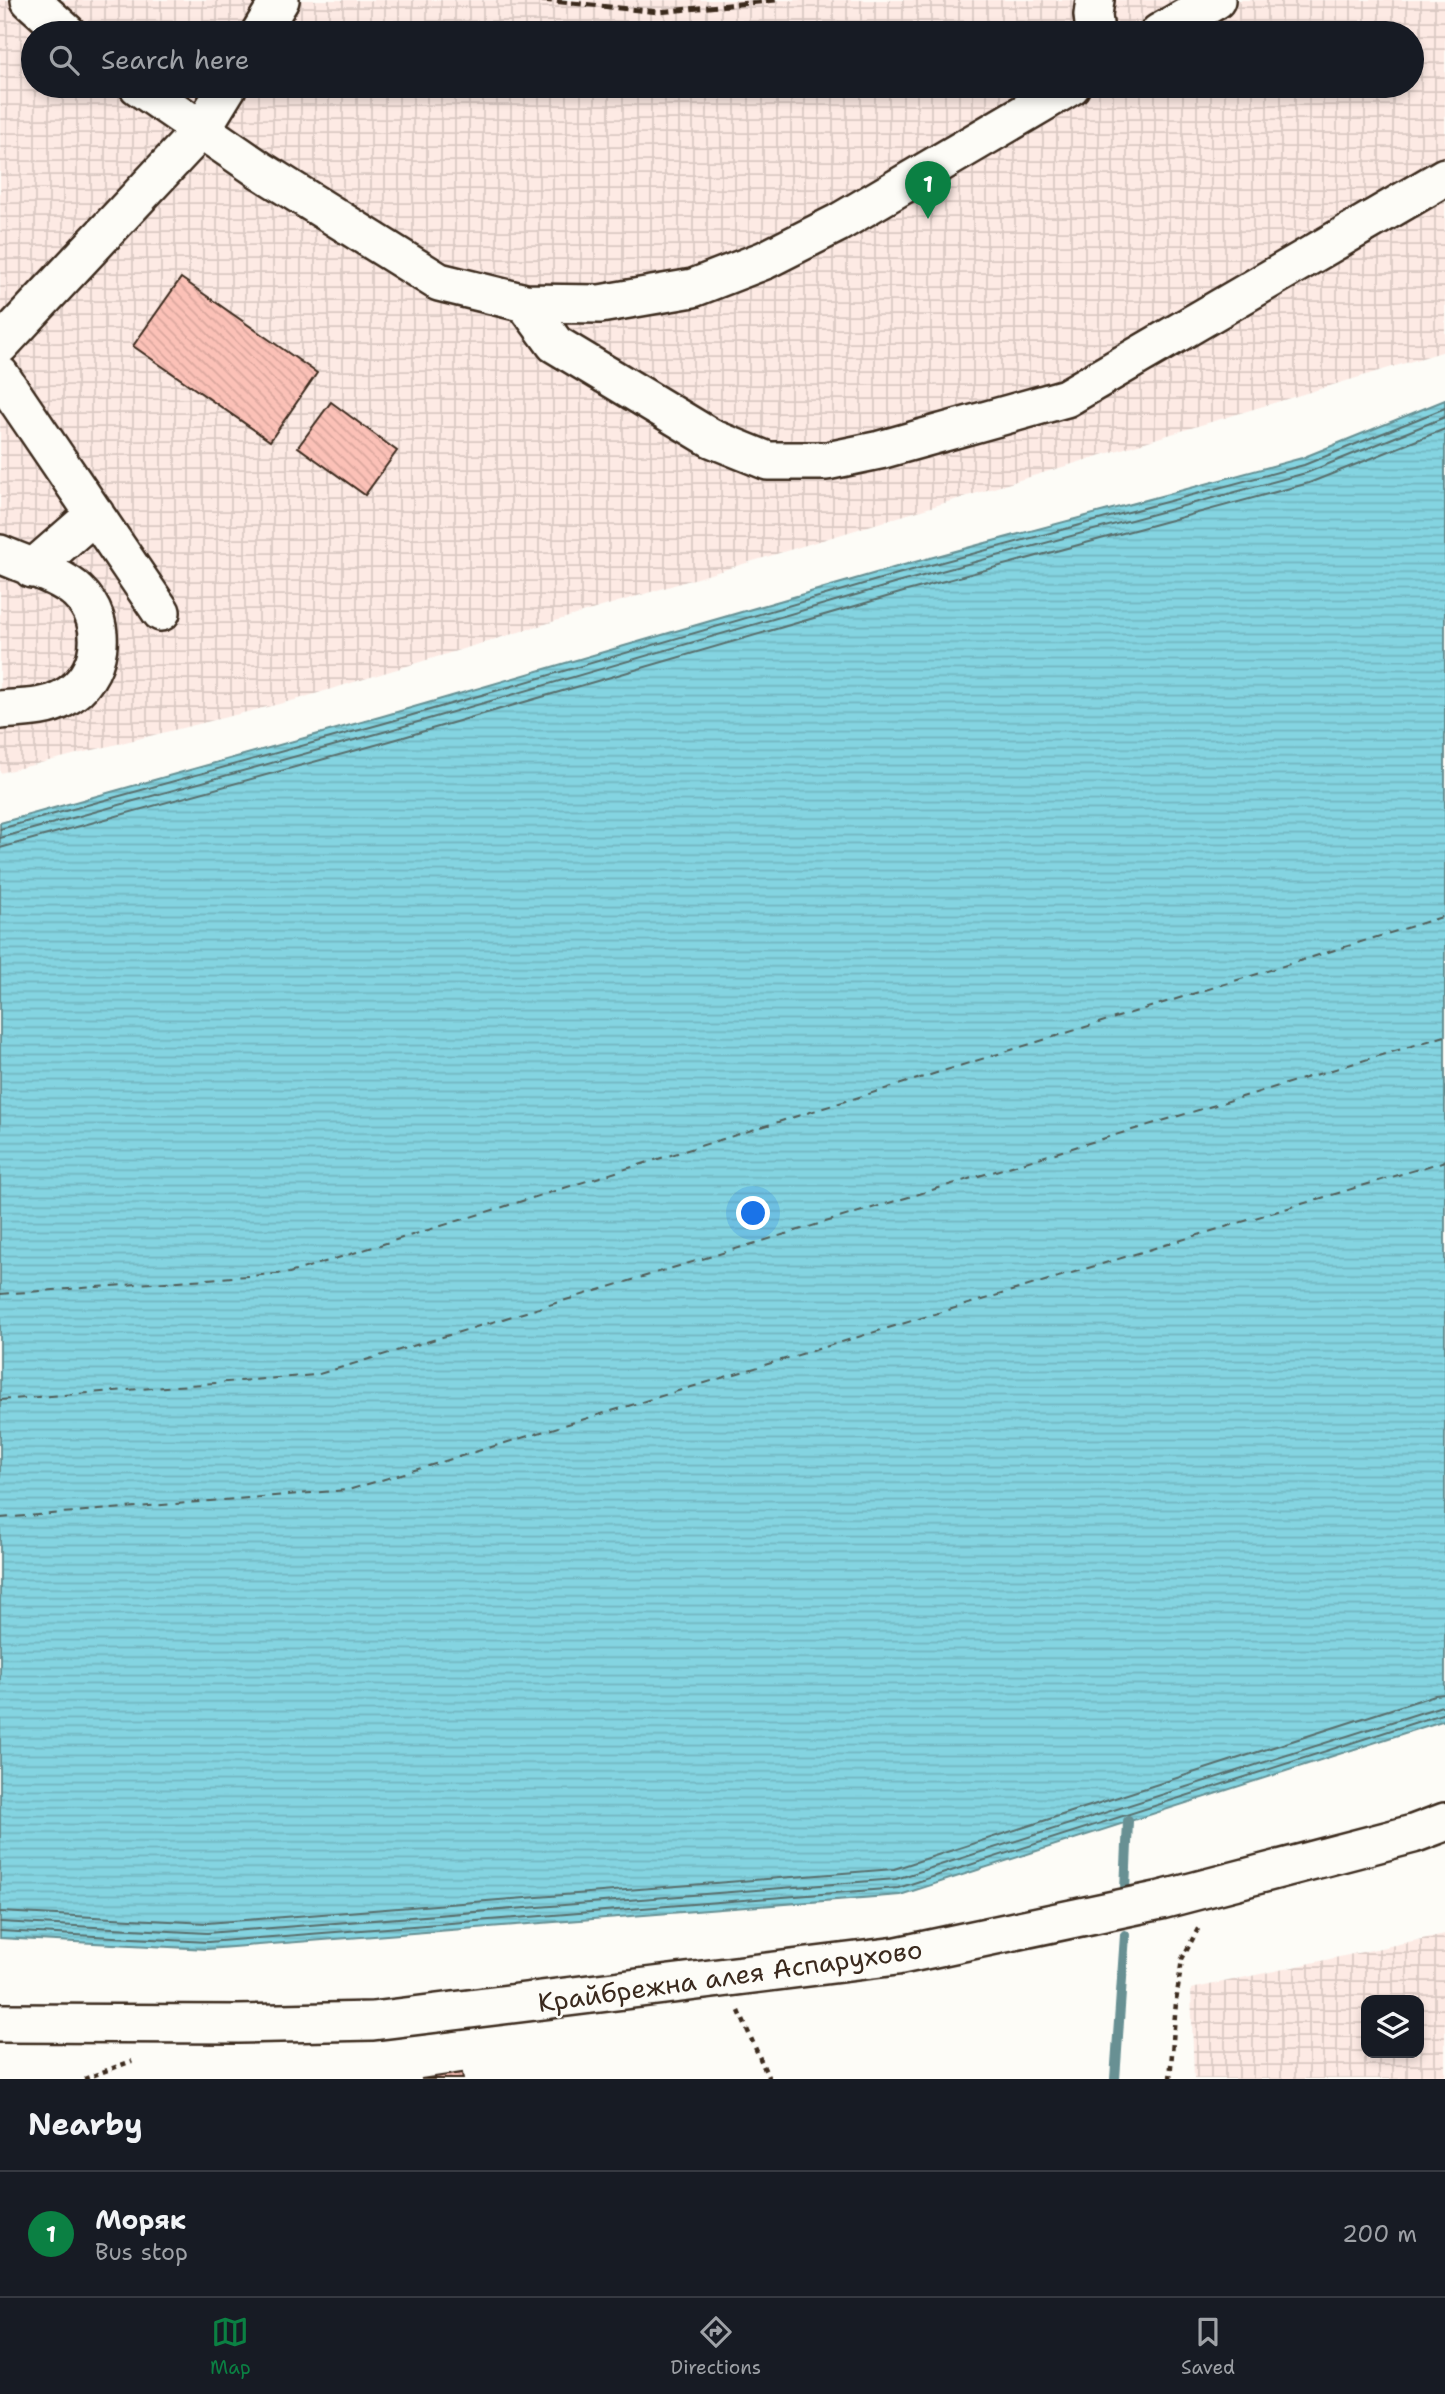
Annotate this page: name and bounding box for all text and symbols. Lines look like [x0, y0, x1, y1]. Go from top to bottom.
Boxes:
search box [21, 21, 1424, 98]
icon: search [45, 41, 83, 79]
text: Search here [101, 42, 250, 77]
pin: 1 [905, 161, 951, 219]
your location [736, 1196, 770, 1230]
street label: Крайбрежна алея Аспарухово [535, 1931, 924, 2020]
map controls [1361, 1995, 1424, 2058]
button: layers [1361, 1995, 1424, 2058]
text: Nearby [28, 2104, 143, 2145]
text: Моряк [95, 2202, 186, 2237]
text: 1 [46, 2219, 56, 2249]
text: 200 m [1342, 2219, 1417, 2249]
text: Bus stop [95, 2237, 188, 2267]
tab: Map [210, 2313, 251, 2380]
tab: Directions [671, 2313, 761, 2380]
tab: Saved [1181, 2313, 1235, 2380]

